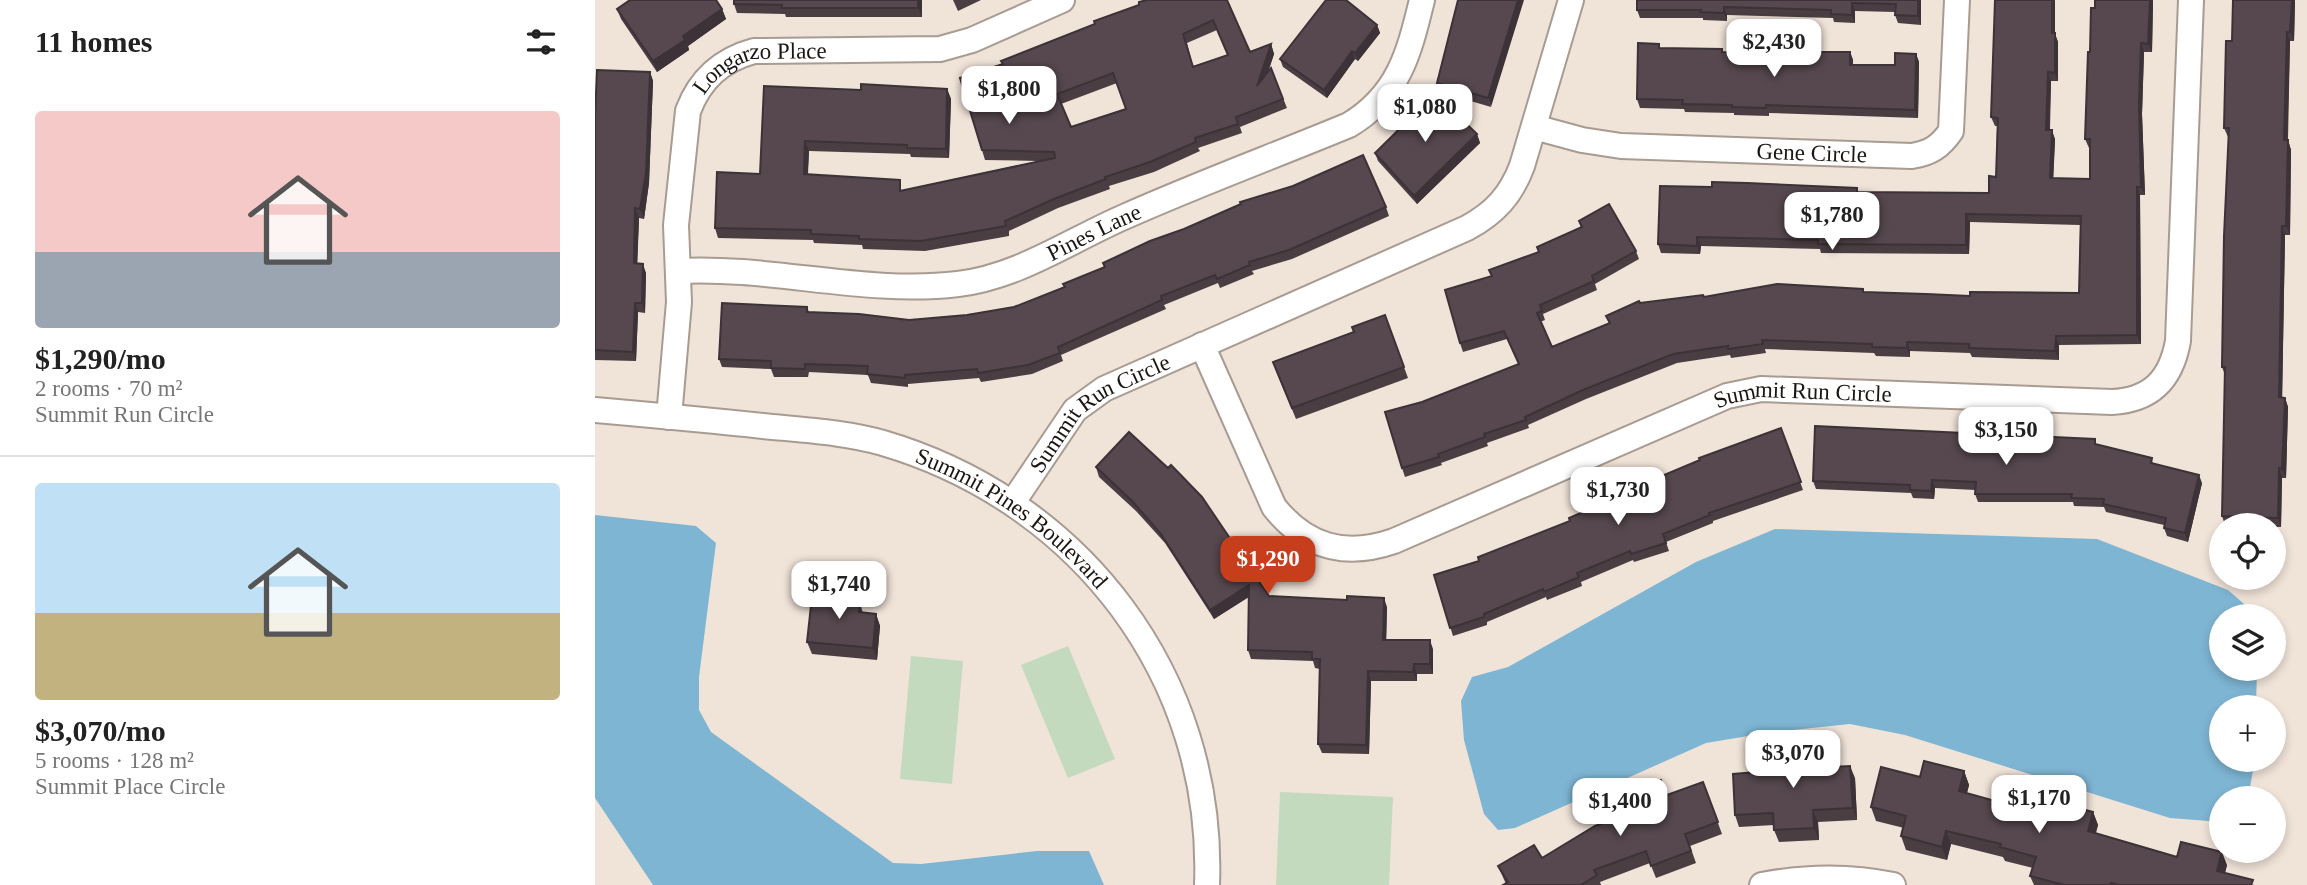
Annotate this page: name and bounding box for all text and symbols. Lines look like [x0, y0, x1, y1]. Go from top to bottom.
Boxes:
pin: $2,430 [1717, 20, 1831, 79]
icon: filters [522, 23, 560, 61]
text: 11 homes [35, 25, 153, 58]
text: $2,430 [1742, 29, 1806, 54]
street label: Longarzo Place [687, 38, 827, 98]
pin: $1,800 [952, 66, 1066, 126]
text: $1,800 [977, 76, 1041, 101]
pin: $1,080 [1368, 85, 1482, 144]
text: $1,080 [1393, 94, 1457, 119]
street label: Gene Circle [1756, 138, 1867, 167]
icon: home [235, 157, 361, 283]
pin: $1,780 [1775, 192, 1889, 252]
street label: Pines Lane [1043, 199, 1145, 266]
text: $1,780 [1800, 202, 1864, 227]
text: $1,290/mo [35, 342, 166, 375]
street label: Summit Run Circle [1024, 349, 1174, 477]
text: 2 rooms · 70 m² [35, 376, 182, 401]
street label: Summit Run Circle [1710, 376, 1892, 413]
text: Summit Run Circle [35, 402, 214, 427]
pin: $3,150 [1949, 407, 2063, 467]
text: $3,150 [1974, 417, 2038, 442]
street label: Summit Pines Boulevard [912, 443, 1113, 593]
pin: $1,730 [1561, 468, 1675, 527]
text: $1,730 [1586, 477, 1650, 502]
map controls [2209, 513, 2286, 863]
button: locate [2209, 513, 2286, 590]
icon: home [235, 529, 361, 655]
pin: $1,290 [1211, 536, 1325, 596]
text: $1,290 [1236, 546, 1300, 571]
pin: $1,740 [782, 562, 896, 621]
text: $1,740 [807, 571, 871, 596]
button: layers [2209, 604, 2286, 681]
button: + [2209, 695, 2286, 772]
text: $3,070/mo [35, 714, 166, 747]
pin: $3,070 [1736, 730, 1850, 790]
text: $3,070 [1761, 740, 1825, 765]
text: 5 rooms · 128 m² [35, 748, 194, 773]
text: Summit Place Circle [35, 774, 225, 799]
pin: $1,170 [1982, 776, 2096, 835]
pin: $1,400 [1563, 778, 1677, 838]
text: $1,170 [2007, 785, 2071, 810]
button: − [2209, 786, 2286, 863]
text: $1,400 [1588, 788, 1652, 813]

